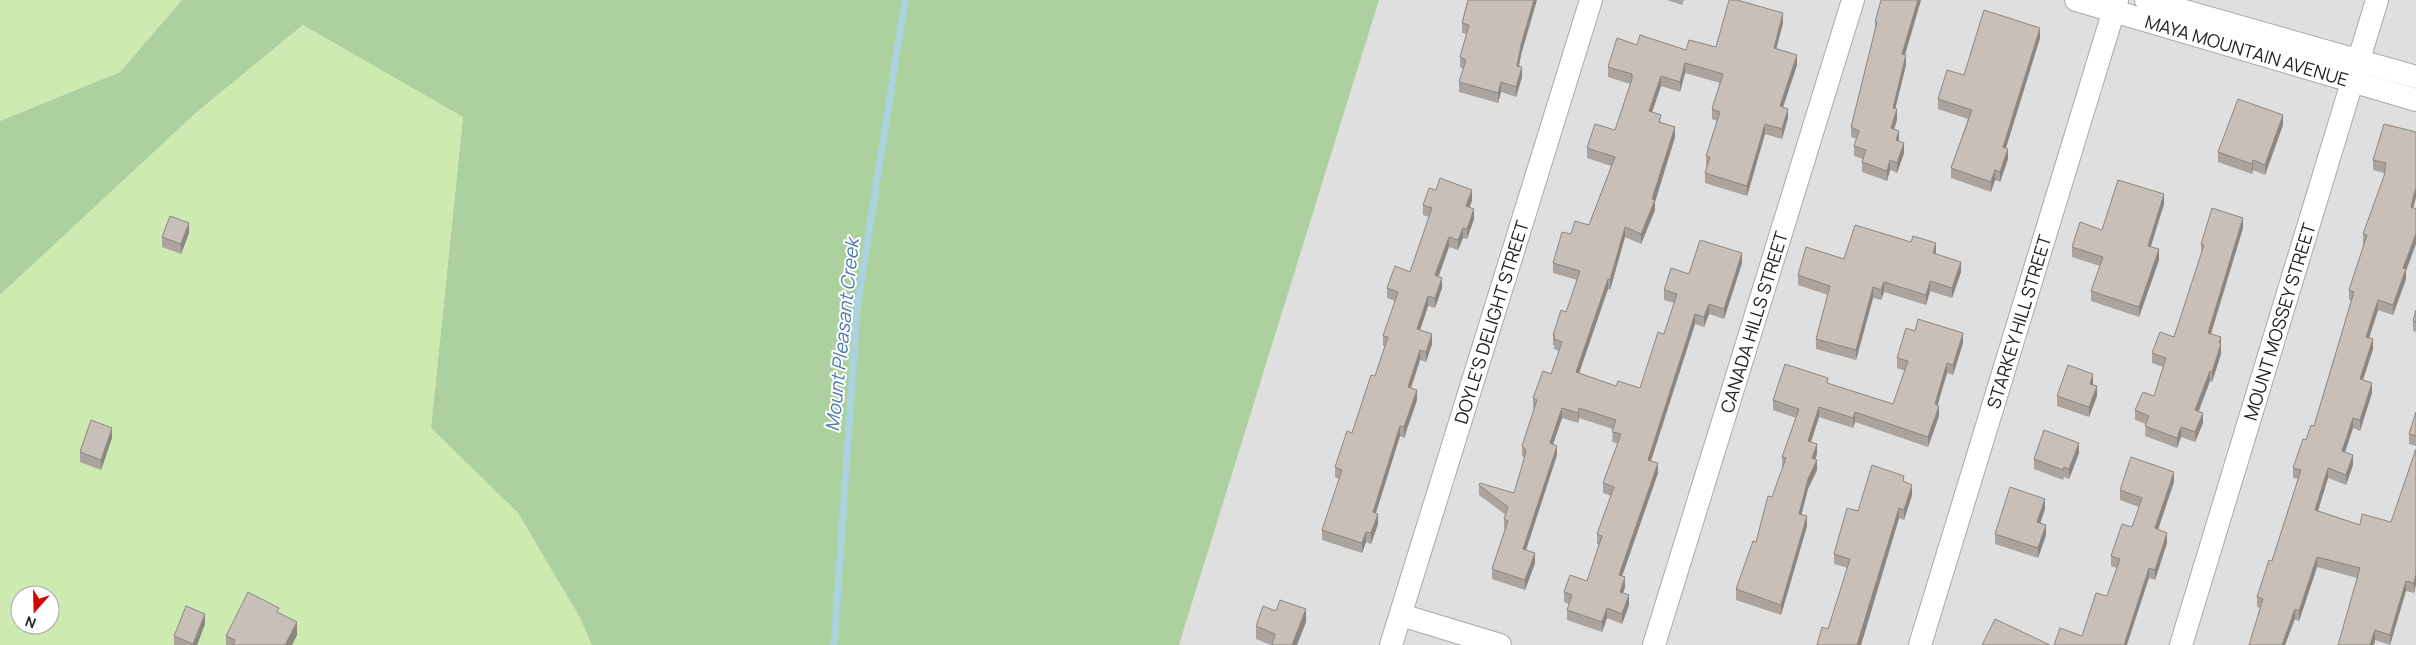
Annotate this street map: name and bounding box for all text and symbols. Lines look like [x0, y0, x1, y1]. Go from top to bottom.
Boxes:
street label: MAYA MOUNTAIN AVENUE [2142, 9, 2351, 91]
street label: DOYLE'S DELIGHT STREET [1448, 217, 1534, 427]
street label: MOUNT MOSSEY STREET [2238, 220, 2321, 423]
street label: CANADA HILLS STREET [1714, 228, 1793, 416]
street label: STARKEY HILL STREET [1981, 232, 2057, 411]
water label: Mount Pleasant Creek [819, 235, 865, 433]
north arrow [10, 585, 60, 635]
text: N [22, 612, 38, 633]

